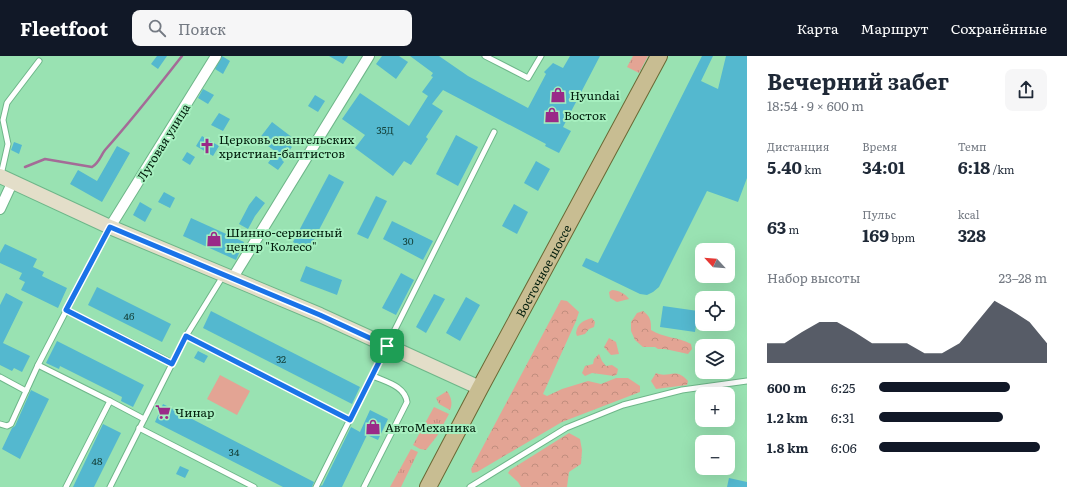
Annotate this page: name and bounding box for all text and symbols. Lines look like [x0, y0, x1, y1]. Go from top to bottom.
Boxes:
search box [132, 10, 412, 46]
text: Fleetfoot [20, 14, 108, 42]
icon: search [146, 17, 168, 39]
text: Поиск [178, 17, 226, 40]
text: Карта [797, 18, 839, 38]
text: Маршрут [861, 18, 929, 38]
text: Сохранённые [951, 18, 1047, 38]
text: Вечерний забег [767, 64, 949, 97]
button: share [1005, 69, 1047, 111]
shop icon: Hyundai [549, 86, 567, 104]
place label: Hyundai [570, 86, 620, 104]
text: 18:54 · 9 × 600 m [767, 96, 864, 115]
street label: Луговая улица [132, 99, 194, 184]
shop icon: Восток [543, 106, 561, 124]
place label: Восток [564, 106, 606, 124]
house number: 35Д [376, 122, 394, 137]
place label: Церковь евангельских христиан-баптистов [219, 130, 355, 162]
church icon: Церковь евангельских христиан-баптистов [198, 137, 216, 155]
text: Дистанция [767, 138, 829, 154]
text: Время [862, 138, 897, 154]
text: Темп [958, 138, 987, 154]
text: 5.40 [767, 154, 802, 179]
text: 34:01 [862, 154, 905, 179]
text: 6:18 [958, 154, 990, 179]
text: km [802, 161, 822, 177]
text: /km [990, 161, 1014, 177]
text: Пульс [862, 206, 896, 222]
text: kcal [958, 206, 979, 222]
text: 63 [767, 214, 786, 239]
street label: Восточное шоссе [511, 221, 576, 320]
text: m [786, 221, 799, 237]
text: 169 [862, 222, 889, 247]
text: 328 [958, 222, 986, 247]
place label: Шинно-сервисный центр "Колесо" [226, 223, 342, 255]
text: bpm [889, 229, 915, 245]
shop icon: Шинно-сервисный центр "Колесо" [205, 230, 223, 248]
house number: 30 [402, 233, 414, 248]
north arrow [695, 243, 735, 283]
map controls [695, 243, 735, 475]
text: Набор высоты [767, 268, 861, 287]
text: 23–28 m [998, 268, 1047, 287]
button: locate [695, 291, 735, 331]
house number: 46 [124, 308, 135, 323]
pin [370, 329, 404, 363]
icon: arrive [376, 335, 398, 357]
button: layers [695, 339, 735, 379]
house number: 32 [276, 351, 286, 366]
text: 600 m [767, 378, 806, 397]
text: 6:25 [831, 378, 855, 397]
button: + [695, 387, 735, 427]
supermarket icon: Чинар [154, 403, 172, 421]
place label: Чинар [175, 403, 214, 421]
text: 1.2 km [767, 408, 808, 427]
text: 6:31 [831, 408, 855, 427]
shop icon: АвтоМеханика [364, 418, 382, 436]
place label: АвтоМеханика [385, 418, 476, 436]
button: − [695, 435, 735, 475]
text: 1.8 km [767, 438, 809, 457]
text: 6:06 [831, 438, 857, 457]
house number: 34 [229, 444, 240, 459]
house number: 48 [91, 453, 103, 468]

